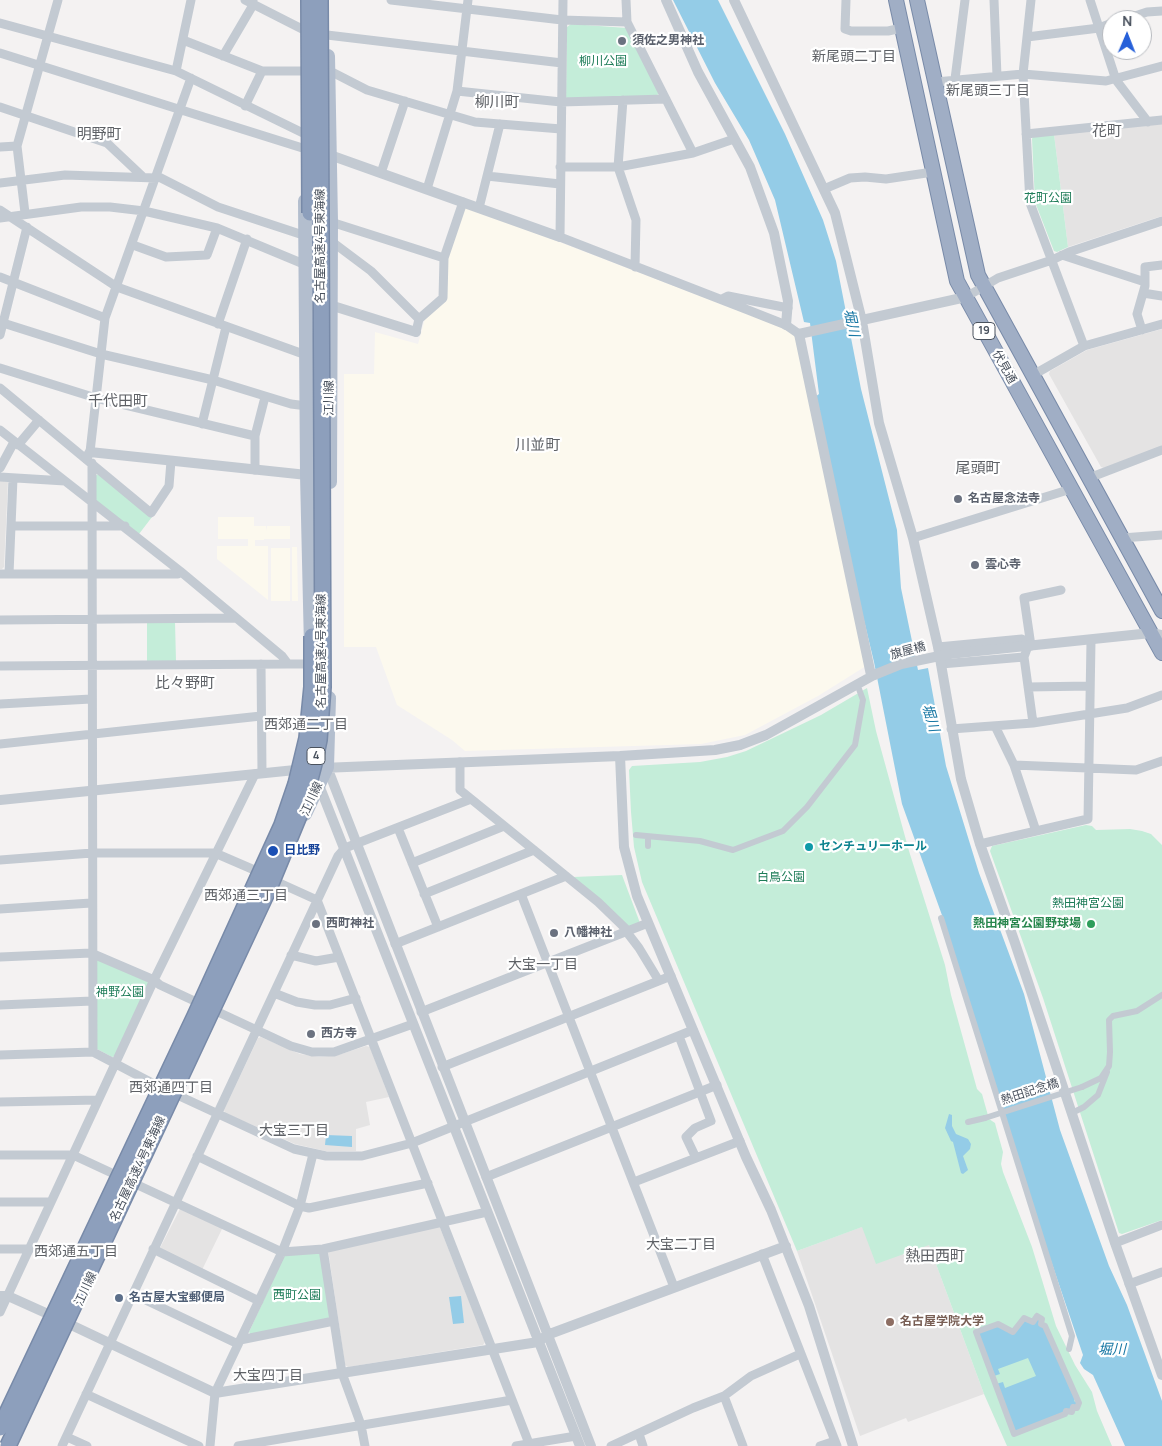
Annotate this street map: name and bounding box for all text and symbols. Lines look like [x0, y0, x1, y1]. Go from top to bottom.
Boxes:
north arrow [1102, 10, 1152, 60]
text: N [1122, 11, 1132, 30]
place label: 須佐之男神社 [632, 34, 704, 48]
marker: 須佐之男神社 [616, 35, 628, 47]
district label: 新尾頭二丁目 [812, 49, 896, 65]
park label: 柳川公園 [579, 55, 627, 69]
district label: 新尾頭三丁目 [946, 83, 1030, 99]
district label: 柳川町 [475, 94, 519, 112]
district label: 花町 [1092, 123, 1122, 141]
district label: 明野町 [77, 126, 121, 144]
street label: 名古屋高速4号東海線 [314, 188, 328, 304]
park label: 花町公園 [1024, 192, 1072, 206]
water label: 堀川 [840, 308, 862, 338]
road number: 19 [973, 322, 995, 340]
street label: 伏見通 [989, 348, 1019, 386]
street label: 江川線 [323, 380, 337, 416]
district label: 千代田町 [88, 393, 148, 411]
district label: 川並町 [516, 437, 560, 455]
district label: 尾頭町 [956, 460, 1000, 478]
place label: 名古屋念法寺 [968, 492, 1040, 506]
marker: 名古屋念法寺 [952, 493, 964, 505]
place label: 雲心寺 [985, 558, 1021, 572]
marker: 雲心寺 [969, 559, 981, 571]
street label: 名古屋高速4号東海線 [315, 593, 329, 709]
street label: 旗屋橋 [889, 639, 927, 663]
district label: 比々野町 [155, 675, 215, 693]
water label: 堀川 [918, 702, 942, 734]
district label: 西郊通二丁目 [264, 717, 348, 733]
road number: 4 [307, 748, 325, 764]
street label: 江川線 [298, 780, 326, 818]
place label: センチュリーホール [819, 840, 927, 854]
marker: センチュリーホール [803, 841, 815, 853]
marker: 日比野 [266, 844, 280, 858]
place label: 日比野 [284, 844, 320, 858]
park label: 白鳥公園 [757, 871, 805, 885]
district label: 西郊通三丁目 [204, 888, 288, 904]
park label: 熱田神宮公園 [1052, 897, 1124, 911]
place label: 西町神社 [326, 917, 374, 931]
place label: 熱田神宮公園野球場 [973, 917, 1081, 931]
marker: 西町神社 [310, 918, 322, 930]
marker: 熱田神宮公園野球場 [1085, 918, 1097, 930]
place label: 八幡神社 [564, 926, 612, 940]
marker: 八幡神社 [548, 927, 560, 939]
district label: 大宝一丁目 [508, 957, 578, 973]
park label: 神野公園 [96, 986, 144, 1000]
place label: 西方寺 [321, 1027, 357, 1041]
marker: 西方寺 [305, 1028, 317, 1040]
street label: 熱田記念橋 [999, 1076, 1061, 1108]
district label: 西郊通四丁目 [129, 1080, 213, 1096]
street label: 名古屋高速4号東海線 [107, 1114, 169, 1224]
district label: 大宝三丁目 [259, 1123, 329, 1139]
district label: 大宝二丁目 [646, 1237, 716, 1253]
district label: 西郊通五丁目 [34, 1244, 118, 1260]
district label: 熱田西町 [905, 1248, 965, 1266]
street label: 江川線 [72, 1270, 100, 1308]
park label: 西町公園 [273, 1289, 321, 1303]
place label: 名古屋大宝郵便局 [129, 1291, 225, 1305]
marker: 名古屋大宝郵便局 [113, 1292, 125, 1304]
place label: 名古屋学院大学 [900, 1315, 984, 1329]
marker: 名古屋学院大学 [884, 1316, 896, 1328]
water label: 堀川 [1098, 1342, 1126, 1358]
district label: 大宝四丁目 [233, 1368, 303, 1384]

